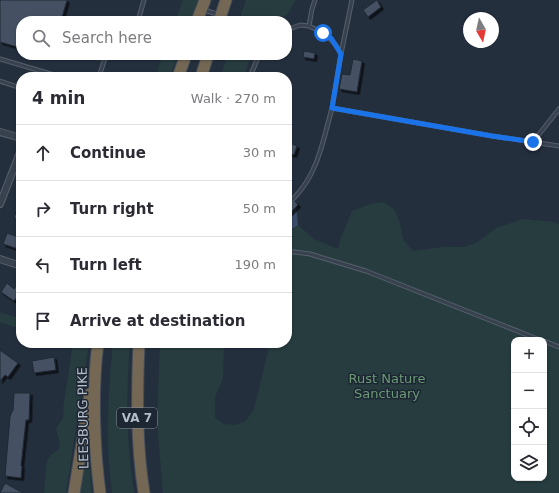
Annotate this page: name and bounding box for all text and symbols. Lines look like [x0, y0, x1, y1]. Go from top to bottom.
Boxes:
north arrow [463, 12, 499, 48]
search box [16, 16, 292, 60]
route start [314, 24, 332, 42]
icon: search [30, 27, 52, 49]
text: Search here [62, 29, 152, 47]
text: 4 min [32, 88, 85, 108]
text: Walk · 270 m [191, 91, 276, 106]
route end [524, 133, 542, 151]
icon: ahead [32, 142, 54, 164]
text: Continue [70, 144, 146, 162]
text: 30 m [243, 145, 276, 160]
icon: right [32, 198, 54, 220]
text: Turn right [70, 200, 154, 218]
text: 50 m [243, 201, 276, 216]
icon: left [32, 254, 54, 276]
text: Turn left [70, 256, 142, 274]
text: 190 m [234, 257, 276, 272]
icon: arrive [32, 310, 54, 332]
text: Arrive at destination [70, 312, 245, 330]
map controls [511, 337, 547, 481]
button: + [511, 337, 547, 373]
street label: LEESBURG PIKE [75, 367, 91, 469]
park label: Rust Nature Sanctuary [349, 371, 425, 401]
button: − [511, 373, 547, 409]
road number: VA 7 [117, 408, 157, 428]
button: locate [511, 409, 547, 445]
button: layers [511, 445, 547, 481]

